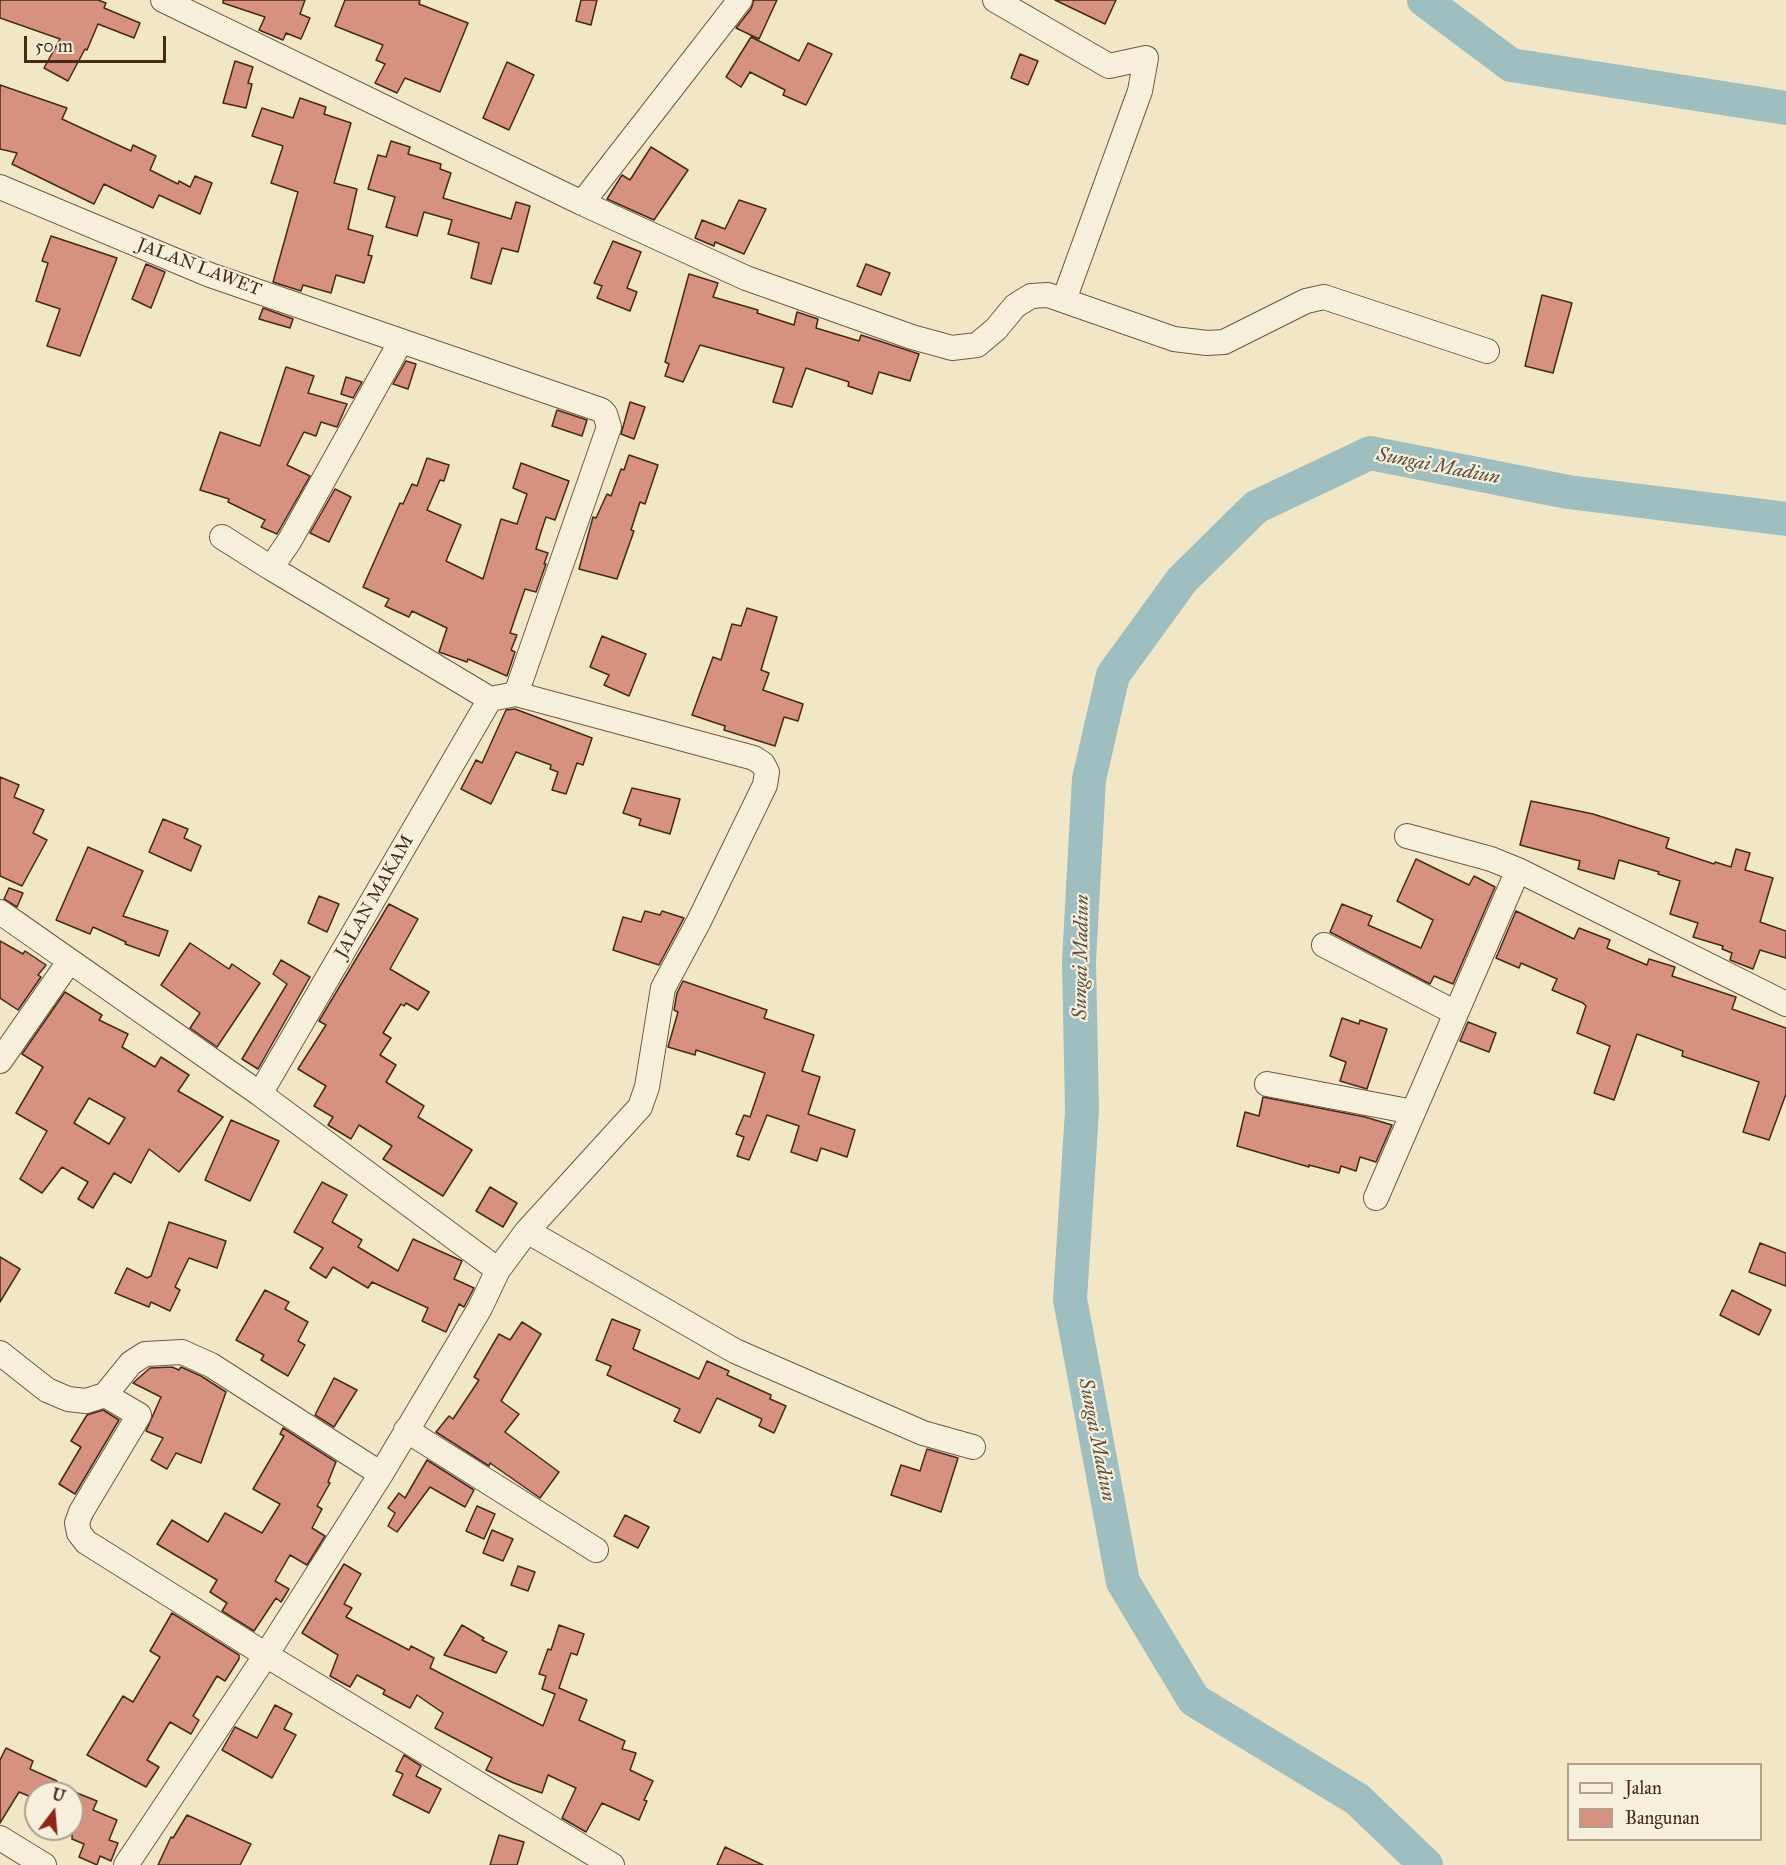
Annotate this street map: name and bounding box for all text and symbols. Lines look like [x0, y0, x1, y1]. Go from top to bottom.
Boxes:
scale bar [27, 24, 170, 62]
text: 50 m [35, 35, 73, 57]
street label: JALAN LAWET [134, 234, 264, 302]
water label: Sungai Madiun [1374, 443, 1502, 491]
street label: JALAN MAKAM [331, 832, 419, 962]
water label: Sungai Madiun [1069, 894, 1095, 1020]
water label: Sungai Madiun [1072, 1376, 1120, 1504]
legend [1567, 1763, 1762, 1841]
text: Jalan [1625, 1777, 1662, 1799]
north arrow [24, 1781, 84, 1841]
text: U [50, 1784, 67, 1806]
text: Bangunan [1625, 1807, 1700, 1829]

